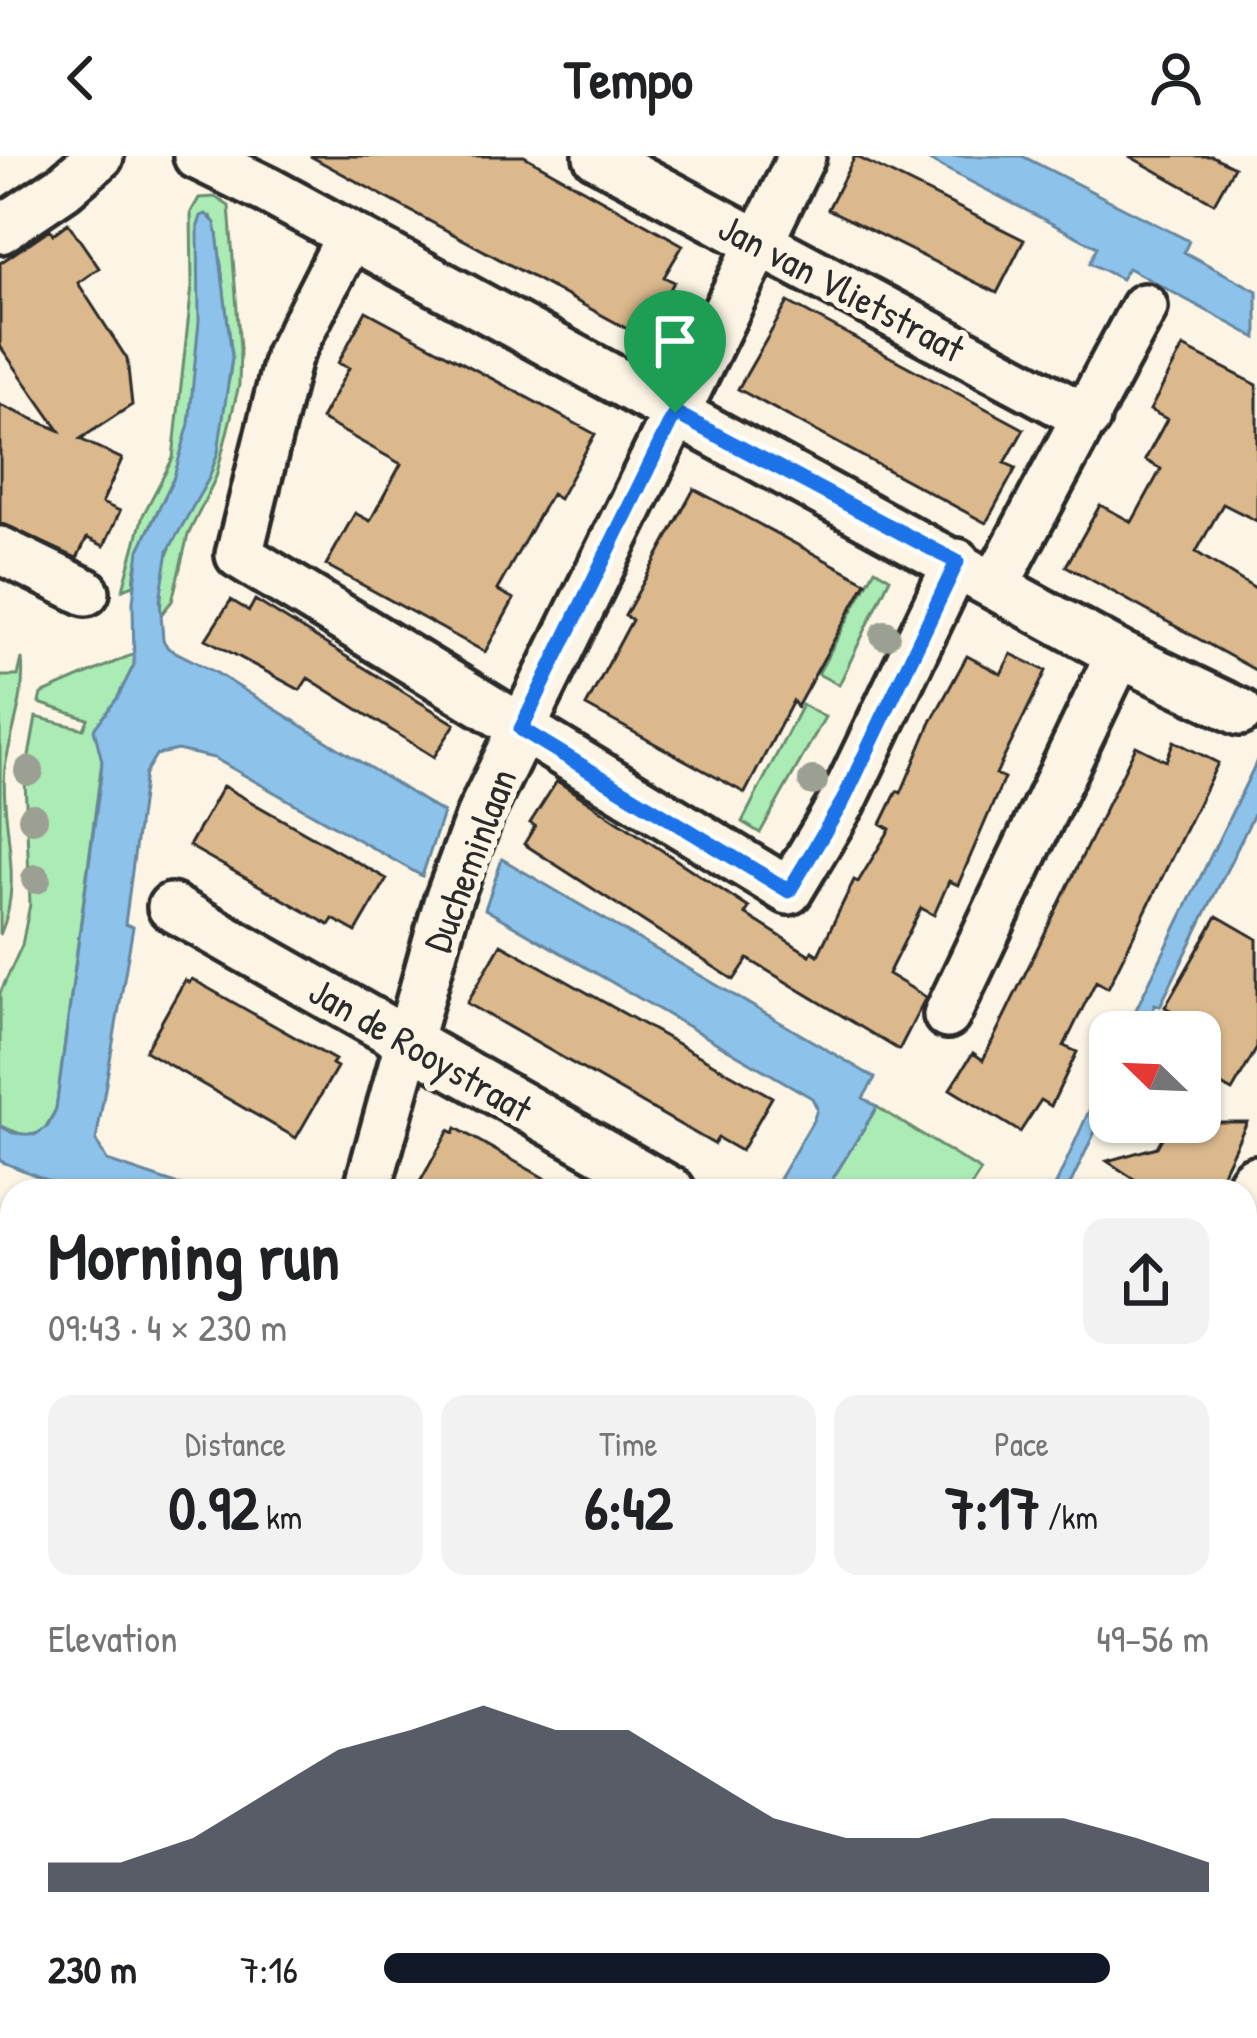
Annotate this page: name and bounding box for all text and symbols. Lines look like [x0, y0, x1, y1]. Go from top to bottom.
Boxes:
text: Tempo [564, 42, 693, 115]
icon: back [48, 45, 114, 111]
icon: person [1143, 45, 1209, 111]
street label: Jan van Vlietstraat [710, 200, 975, 374]
pin [624, 290, 726, 413]
icon: arrive [642, 308, 708, 374]
street label: Ducheminlaan [410, 761, 528, 959]
street label: Jan de Rooystraat [300, 964, 543, 1135]
north arrow [1089, 1011, 1221, 1143]
map controls [1089, 1011, 1221, 1143]
text: Morning run [48, 1210, 340, 1300]
button: share [1083, 1218, 1209, 1344]
text: 09:43 · 4 × 230 m [48, 1300, 287, 1353]
text: Distance [185, 1422, 286, 1466]
text: Time [599, 1422, 658, 1466]
text: Pace [994, 1422, 1049, 1466]
text: 0.92 [169, 1466, 259, 1548]
text: 6:42 [584, 1466, 673, 1548]
text: 7:17 [945, 1466, 1040, 1548]
text: km [259, 1495, 302, 1539]
text: /km [1040, 1495, 1098, 1539]
text: Elevation [48, 1611, 178, 1664]
text: 49–56 m [1096, 1611, 1209, 1664]
text: 230 m [48, 1942, 137, 1995]
text: 7:16 [240, 1942, 298, 1995]

